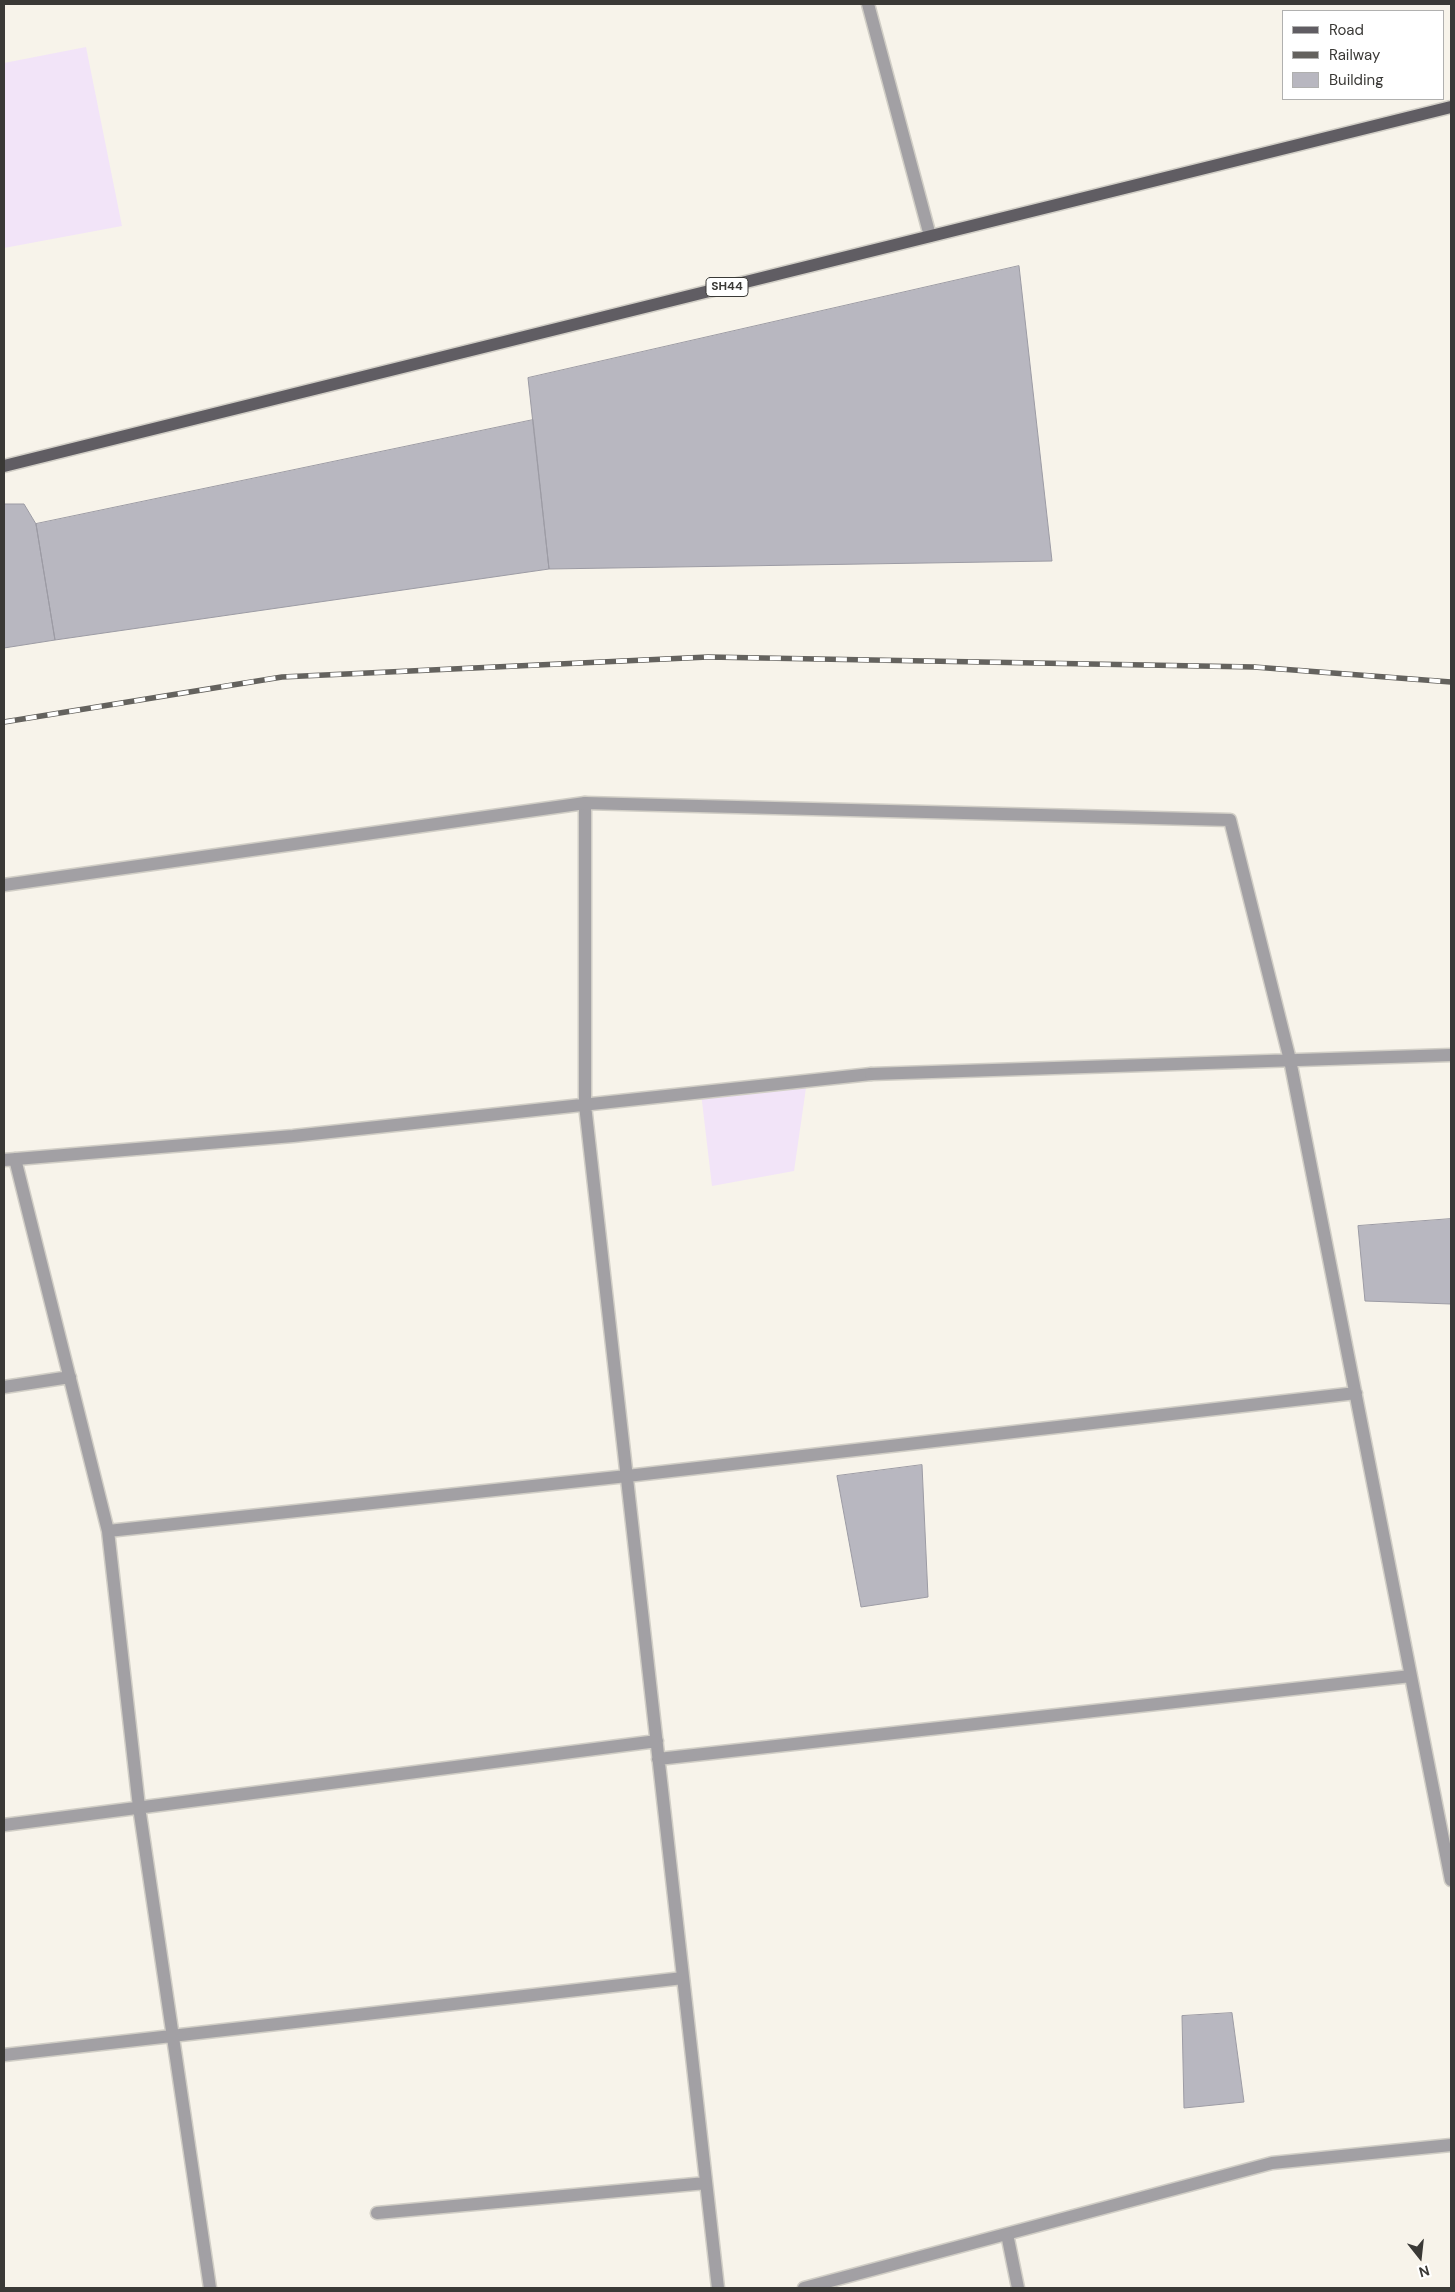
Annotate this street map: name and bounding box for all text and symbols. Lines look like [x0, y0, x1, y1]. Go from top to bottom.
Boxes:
legend [1282, 10, 1445, 100]
text: Road [1329, 20, 1364, 40]
text: Railway [1329, 45, 1380, 65]
text: Building [1329, 70, 1384, 90]
road number: SH44 [706, 278, 748, 296]
north arrow [1395, 2232, 1445, 2282]
text: N [1417, 2261, 1432, 2281]

